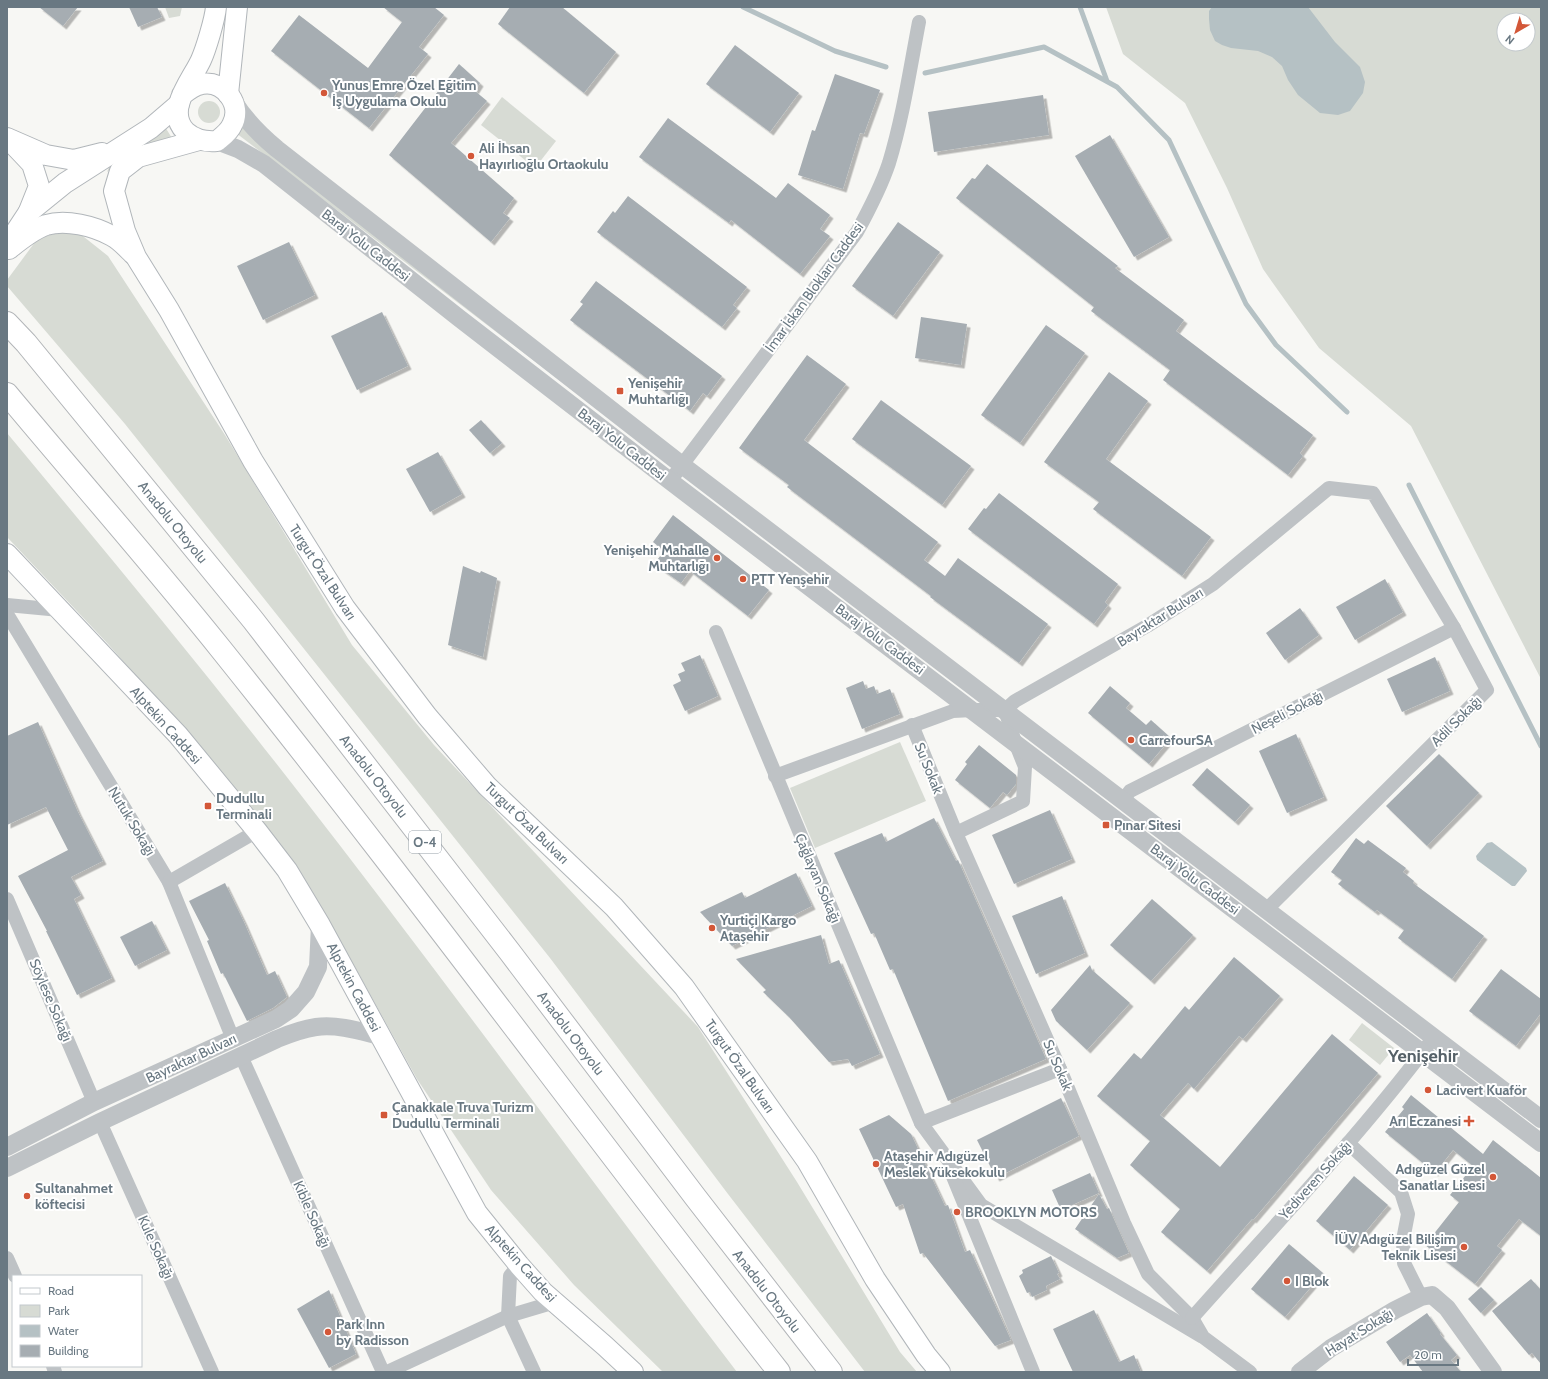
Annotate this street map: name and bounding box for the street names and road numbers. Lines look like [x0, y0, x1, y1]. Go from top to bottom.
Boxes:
street label: Baraj Yolu Caddesi [318, 205, 414, 285]
street label: İmar İskan Blokları Caddesi [761, 218, 867, 356]
street label: Baraj Yolu Caddesi [574, 404, 670, 484]
street label: Anadolu Otoyolu [134, 477, 212, 567]
street label: Turgut Özal Bulvarı [285, 521, 361, 623]
street label: Bayraktar Bulvarı [1114, 583, 1206, 651]
street label: Baraj Yolu Caddesi [832, 600, 928, 678]
street label: Alptekin Caddesi [126, 682, 206, 768]
street label: Neşeli Sokağı [1248, 686, 1326, 738]
street label: Adil Sokağı [1427, 692, 1485, 750]
street label: Anadolu Otoyolu [336, 731, 412, 821]
street label: Su Sokak [911, 740, 948, 797]
street label: Turgut Özal Bulvarı [481, 778, 573, 868]
street label: Nutuk Sokağı [104, 783, 160, 859]
road number: O-4 [409, 831, 441, 853]
street label: Çağlayan Sokağı [791, 831, 845, 925]
street label: Baraj Yolu Caddesi [1147, 840, 1243, 918]
street label: Alptekin Caddesi [323, 939, 385, 1035]
street label: Söylese Sokağı [26, 956, 76, 1044]
street label: Anadolu Otoyolu [534, 987, 608, 1079]
street label: Turgut Özal Bulvarı [701, 1016, 779, 1116]
street label: Bayraktar Bulvarı [143, 1029, 239, 1087]
street label: Su Sokak [1039, 1037, 1077, 1094]
street label: Yediveren Sokağı [1274, 1137, 1355, 1224]
street label: Kible Sokağı [289, 1178, 335, 1250]
street label: Kule Sokağı [134, 1213, 178, 1281]
street label: Alptekin Caddesi [481, 1220, 561, 1306]
street label: Anadolu Otoyolu [729, 1246, 805, 1336]
street label: Hayat Sokağı [1322, 1304, 1396, 1360]

